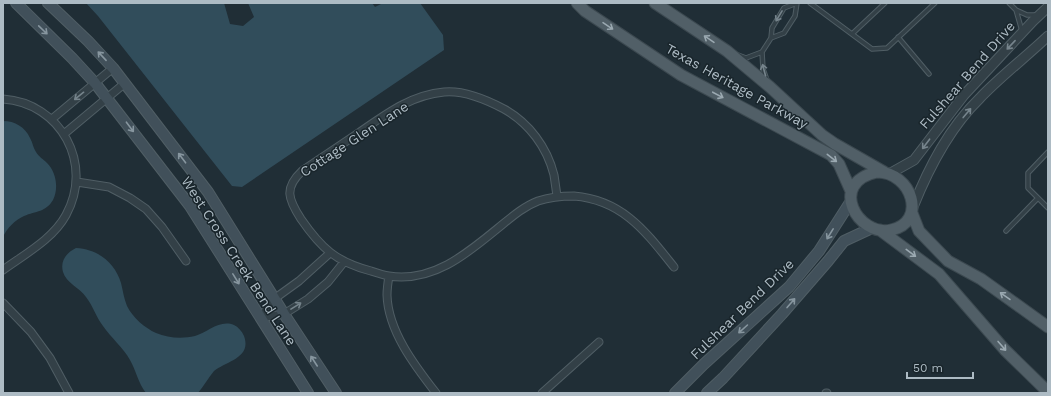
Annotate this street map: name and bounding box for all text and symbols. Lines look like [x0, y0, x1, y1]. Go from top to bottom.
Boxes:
one-way arrow [775, 10, 783, 21]
street label: Fulshear Bend Drive [916, 18, 1018, 132]
one-way arrow [602, 22, 613, 30]
one-way arrow [38, 25, 48, 35]
one-way arrow [704, 35, 715, 43]
street label: Texas Heritage Parkway [663, 40, 812, 132]
one-way arrow [1007, 40, 1016, 50]
one-way arrow [97, 51, 107, 61]
one-way arrow [760, 64, 767, 77]
one-way arrow [712, 91, 724, 99]
one-way arrow [74, 92, 85, 101]
street label: Cottage Glen Lane [297, 98, 411, 180]
one-way arrow [962, 107, 971, 118]
one-way arrow [126, 121, 134, 132]
one-way arrow [922, 138, 930, 149]
one-way arrow [178, 153, 186, 164]
one-way arrow [827, 153, 837, 162]
street label: West Cross Creek Bend Lane [178, 174, 300, 348]
one-way arrow [826, 228, 834, 240]
one-way arrow [905, 249, 916, 258]
street label: Fulshear Bend Drive [687, 256, 797, 362]
one-way arrow [232, 273, 240, 284]
one-way arrow [1000, 292, 1011, 300]
one-way arrow [787, 298, 796, 309]
one-way arrow [291, 302, 302, 311]
one-way arrow [737, 325, 748, 334]
one-way arrow [997, 340, 1006, 350]
scale bar [907, 354, 973, 380]
one-way arrow [310, 356, 318, 367]
text: 50 m [913, 361, 943, 375]

